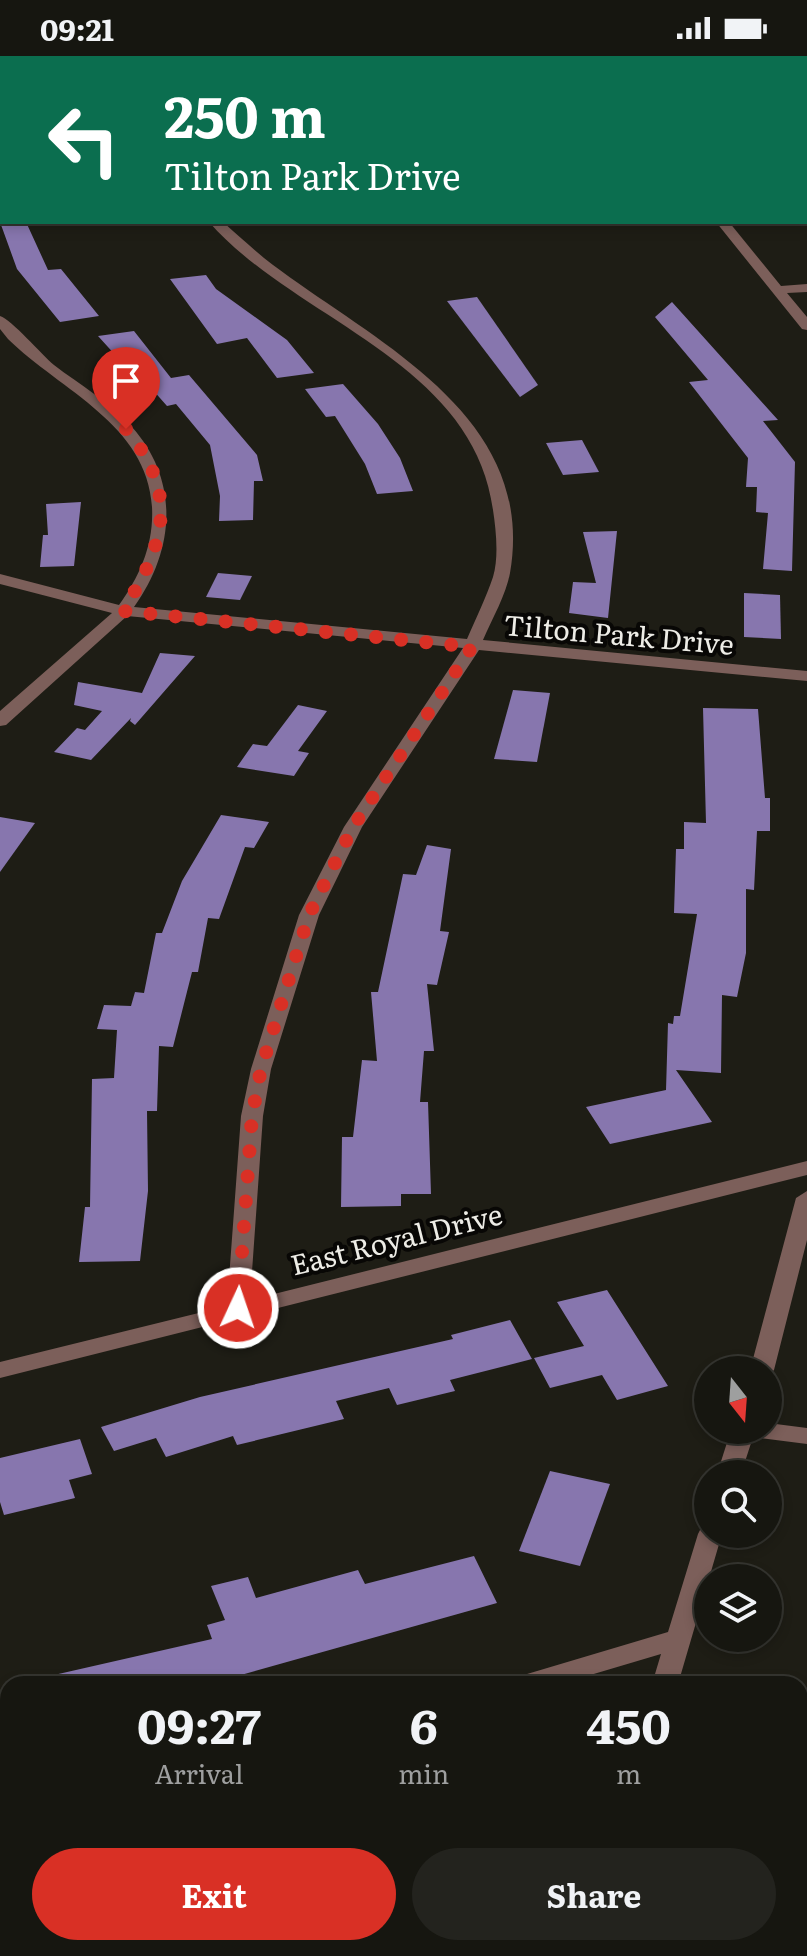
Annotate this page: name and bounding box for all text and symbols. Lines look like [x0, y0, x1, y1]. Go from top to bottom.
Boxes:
text: 09:21 [40, 6, 114, 50]
text: 250 m [164, 72, 326, 155]
icon: left [32, 88, 136, 192]
text: Tilton Park Drive [164, 148, 461, 201]
pin [92, 347, 160, 429]
icon: arrive [104, 359, 148, 403]
street label: Tilton Park Drive [502, 602, 736, 664]
street label: East Royal Drive [286, 1191, 506, 1285]
position arrow [196, 1266, 280, 1350]
north arrow [694, 1356, 782, 1444]
map controls [694, 1356, 782, 1652]
button: search [694, 1460, 782, 1548]
button: layers [694, 1564, 782, 1652]
text: 09:27 [137, 1688, 261, 1759]
text: 6 [410, 1688, 438, 1759]
text: 450 [586, 1688, 671, 1759]
text: Arrival [155, 1753, 243, 1792]
text: min [398, 1753, 449, 1792]
text: m [616, 1753, 641, 1792]
button: Exit [32, 1848, 396, 1940]
button: Share [412, 1848, 776, 1940]

